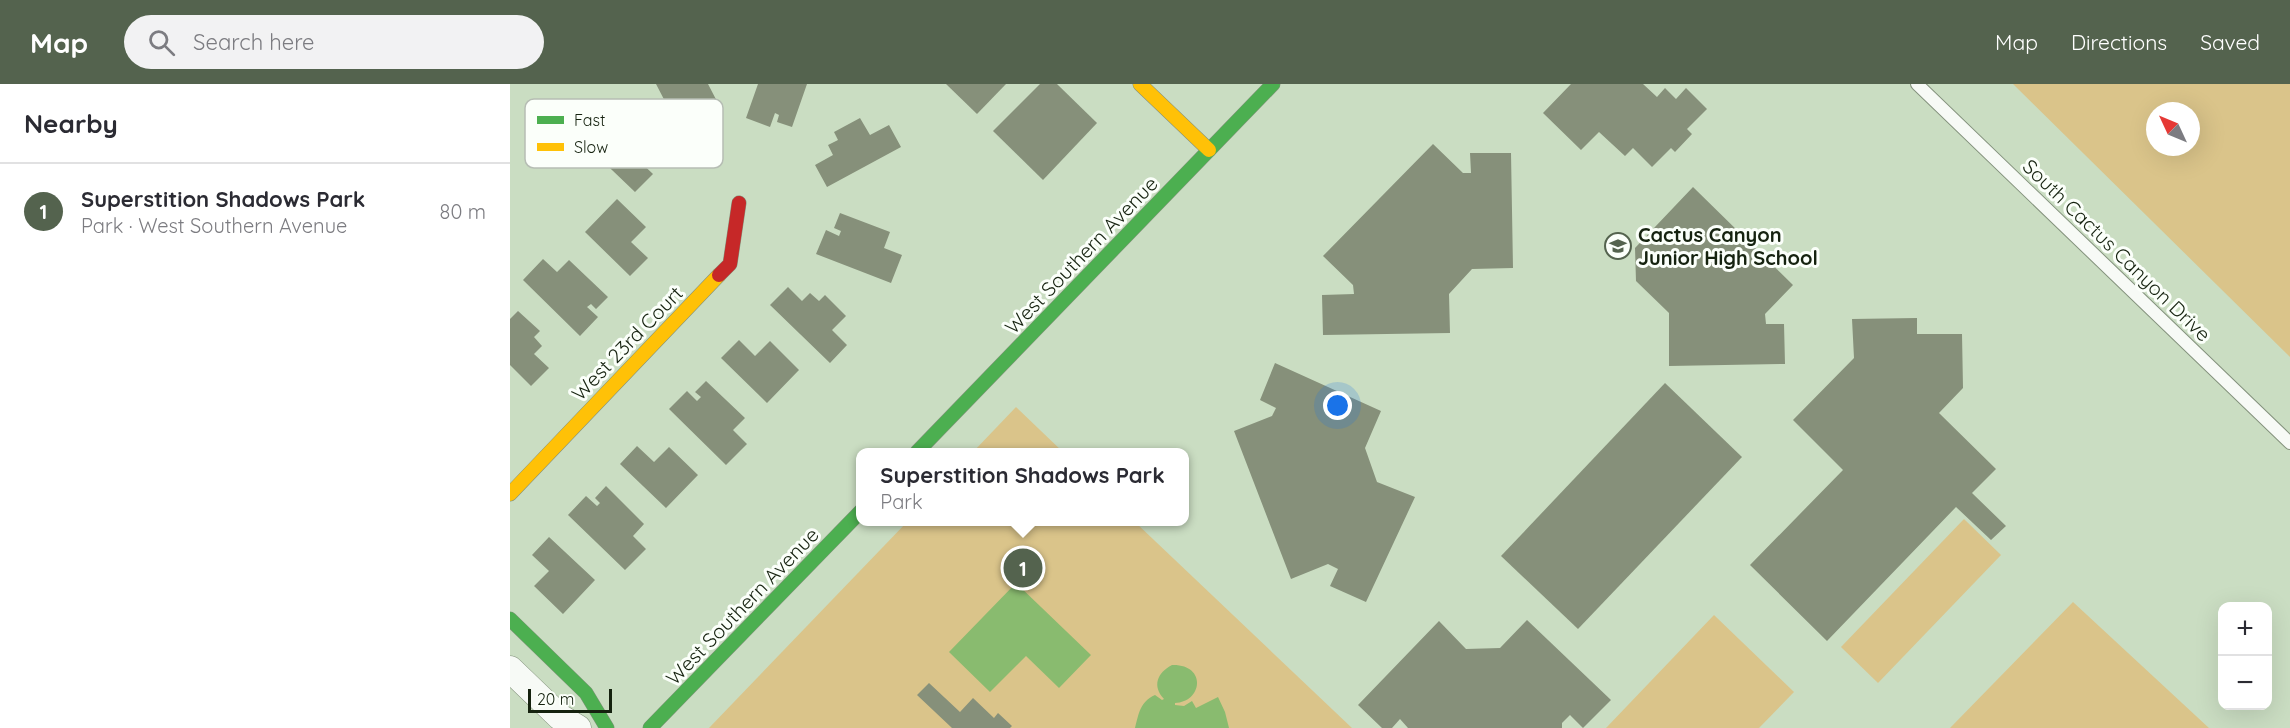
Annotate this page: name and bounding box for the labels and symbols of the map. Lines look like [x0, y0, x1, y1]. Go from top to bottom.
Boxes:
legend [525, 99, 723, 168]
north arrow [2146, 102, 2200, 156]
text: Fast [574, 110, 605, 130]
text: Slow [574, 137, 608, 157]
street label: South Cactus Canyon Drive [2018, 153, 2216, 347]
street label: West Southern Avenue [999, 171, 1163, 339]
place label: Cactus Canyon Junior High School [1638, 222, 1818, 270]
school or university icon: Cactus Canyon Junior High School [1603, 231, 1633, 261]
street label: West 23rd Court [566, 280, 688, 405]
your location [1323, 391, 1352, 420]
street label: West Southern Avenue [660, 522, 824, 690]
pin: 1 [1004, 546, 1042, 590]
scale bar [528, 686, 612, 714]

